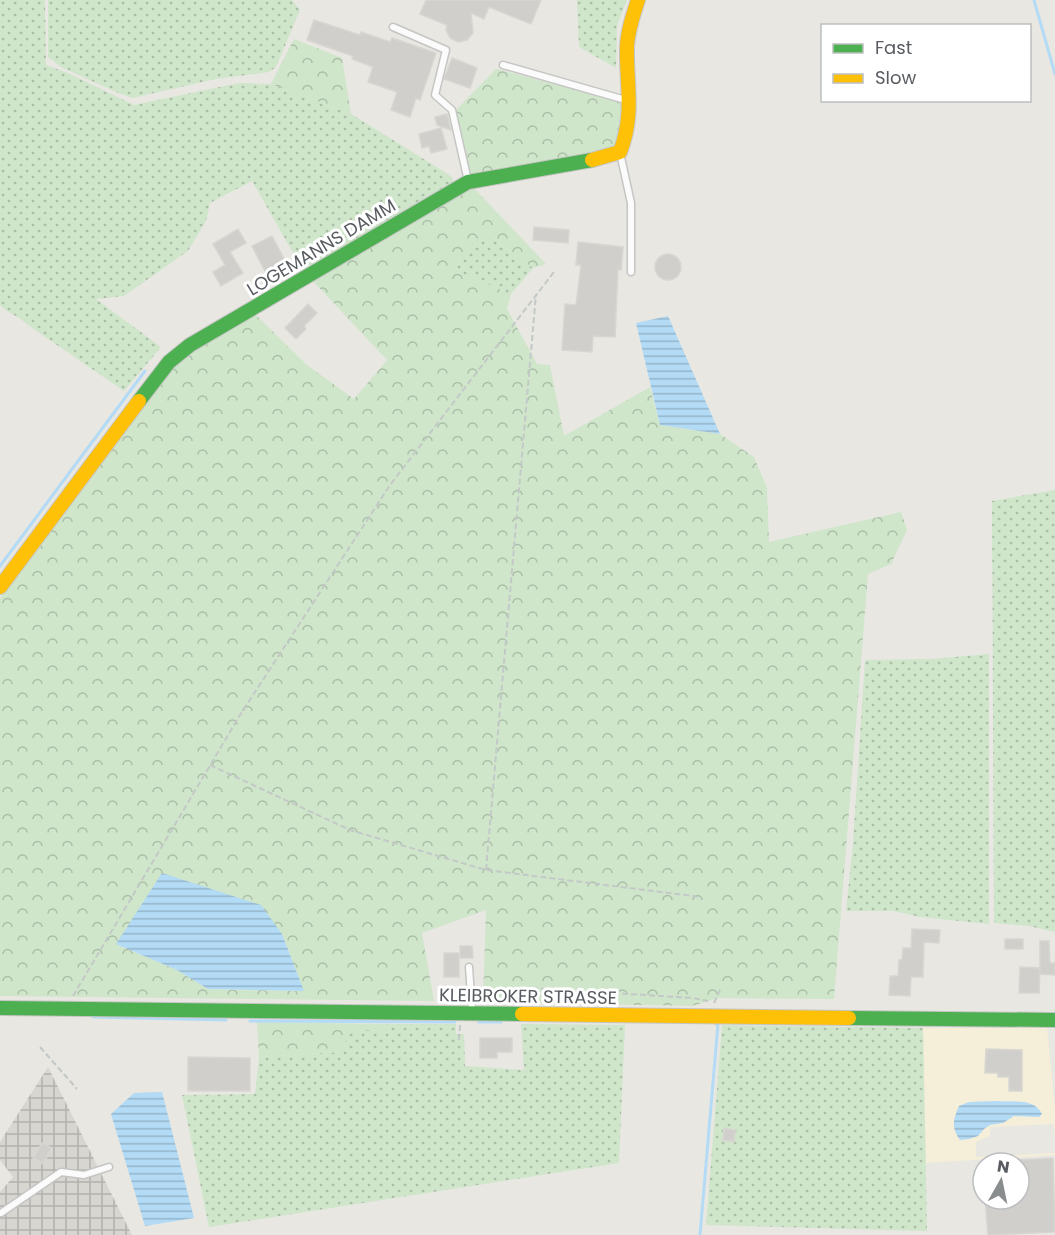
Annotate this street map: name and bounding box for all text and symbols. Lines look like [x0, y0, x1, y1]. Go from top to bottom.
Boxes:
legend [821, 24, 1031, 102]
text: Fast [875, 35, 912, 60]
text: Slow [875, 65, 917, 90]
street label: LOGEMANNS DAMM [242, 193, 400, 301]
street label: KLEIBROKER STRASSE [439, 982, 617, 1010]
north arrow [971, 1151, 1031, 1211]
text: N [996, 1154, 1011, 1179]

